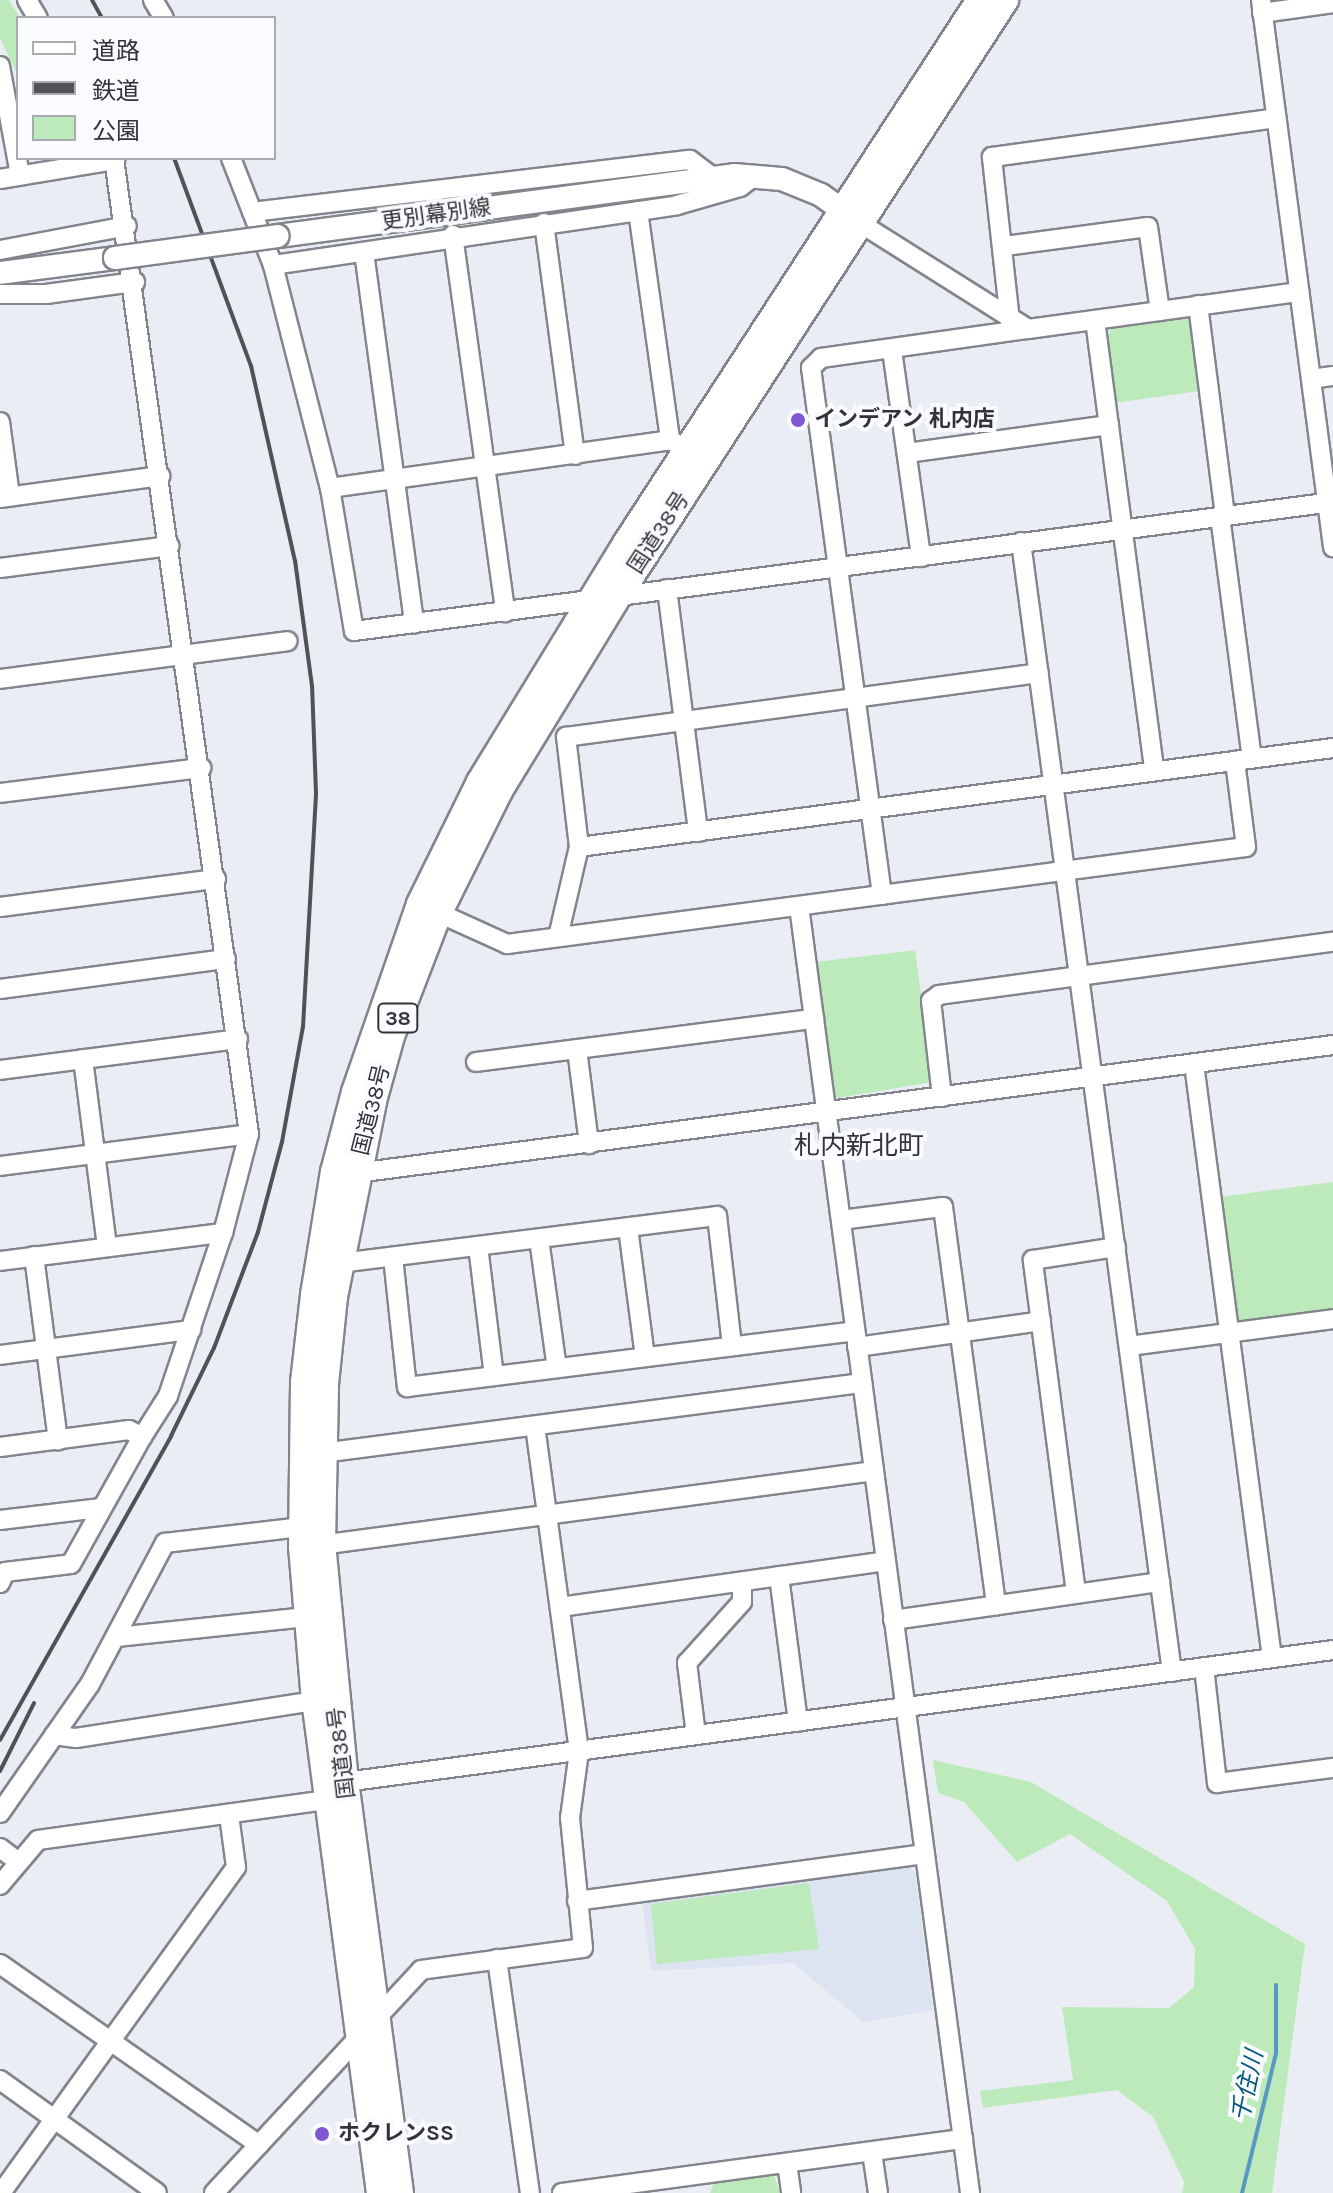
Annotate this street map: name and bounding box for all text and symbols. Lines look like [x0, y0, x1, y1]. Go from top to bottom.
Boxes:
legend [16, 16, 276, 160]
text: 道路 [92, 37, 140, 65]
text: 鉄道 [92, 77, 140, 105]
text: 公園 [92, 117, 140, 145]
street label: 更別幕別線 [380, 194, 492, 236]
place label: インデアン 札内店 [814, 407, 996, 433]
marker: インデアン 札内店 [789, 411, 807, 429]
street label: 国道38号 [623, 487, 695, 579]
road number: 38 [376, 1002, 420, 1034]
street label: 国道38号 [348, 1062, 396, 1158]
district label: 札内新北町 [794, 1130, 924, 1162]
street label: 国道38号 [323, 1705, 361, 1801]
water label: 千住川 [1226, 2048, 1270, 2124]
place label: ホクレンSS [338, 2121, 454, 2147]
marker: ホクレンSS [313, 2125, 331, 2143]

